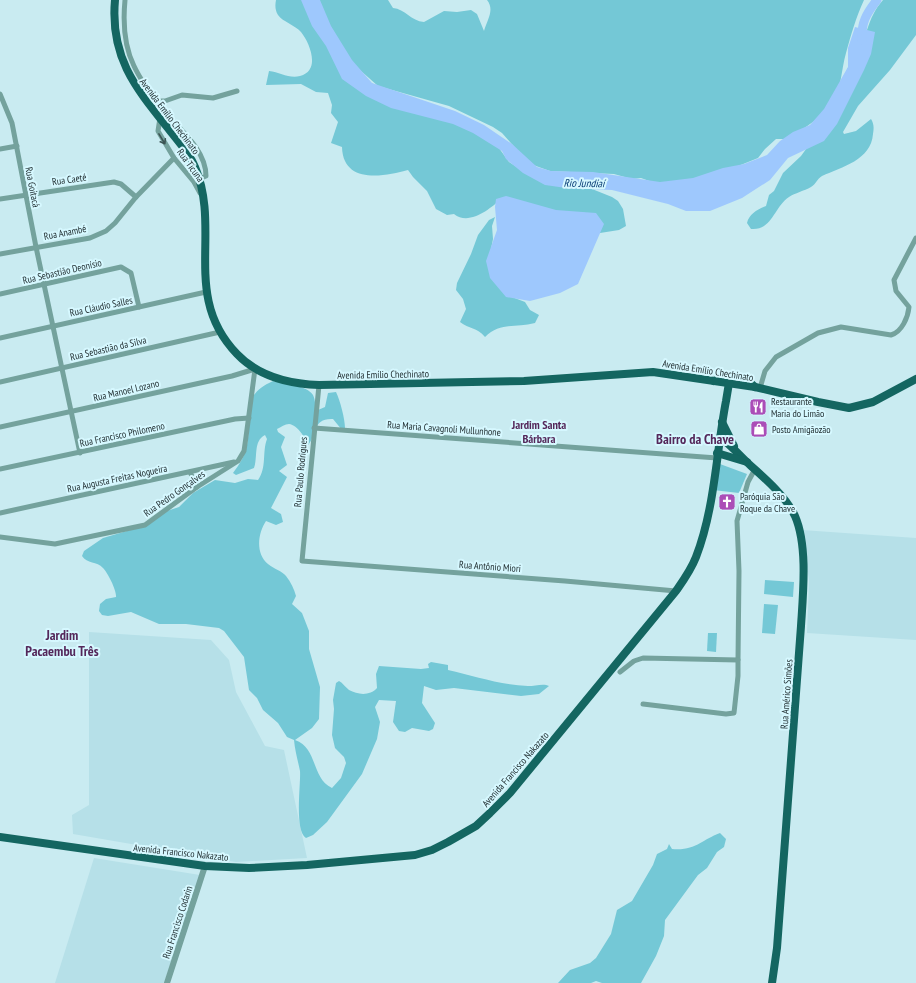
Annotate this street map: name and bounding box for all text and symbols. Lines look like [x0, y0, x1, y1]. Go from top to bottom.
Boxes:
street label: Avenida Emílio Chechinato [137, 76, 202, 157]
one-way arrow [158, 133, 166, 144]
street label: Rua Ticuna [174, 146, 207, 184]
street label: Rua Goitacá [22, 166, 43, 208]
street label: Rua Caeté [51, 171, 87, 188]
water label: Rio Jundiaí [563, 176, 607, 190]
street label: Rua Anambé [43, 222, 87, 243]
street label: Rua Sebastião Deonísio [21, 256, 103, 287]
street label: Rua Cláudio Salles [68, 293, 134, 319]
street label: Rua Sebastião da Silva [69, 333, 148, 364]
street label: Avenida Emílio Chechinato [662, 357, 754, 384]
street label: Avenida Emílio Chechinato [337, 367, 429, 382]
street label: Rua Manoel Lozano [92, 377, 160, 404]
place label: Restaurante Maria do Limão [771, 395, 824, 420]
restaurant icon: Restaurante Maria do Limão [748, 397, 768, 417]
district label: Jardim Santa Bárbara [511, 417, 566, 446]
street label: Rua Maria Cavagnoli Mullunhone [387, 418, 501, 439]
street label: Rua Francisco Philomeno [78, 419, 166, 450]
shop icon: Posto Amigãozão [749, 419, 769, 439]
place label: Posto Amigãozão [772, 423, 831, 436]
district label: Bairro da Chave [656, 430, 734, 448]
street label: Rua Paulo Rodrigues [291, 436, 310, 508]
street label: Rua Augusta Freitas Nogueira [66, 462, 168, 495]
street label: Rua Pedro Gonçalves [141, 467, 208, 519]
place label: Paróquia São Roque da Chave [740, 490, 795, 515]
church icon: Paróquia São Roque da Chave [717, 492, 737, 512]
street label: Rua Antônio Miori [459, 558, 521, 575]
district label: Jardim Pacaembu Três [25, 626, 99, 660]
street label: Rua Américo Simões [778, 658, 795, 729]
street label: Avenida Francisco Nakazato [479, 729, 552, 810]
street label: Avenida Francisco Nakazato [133, 841, 229, 864]
street label: Rua Francisco Codarin [160, 884, 195, 960]

